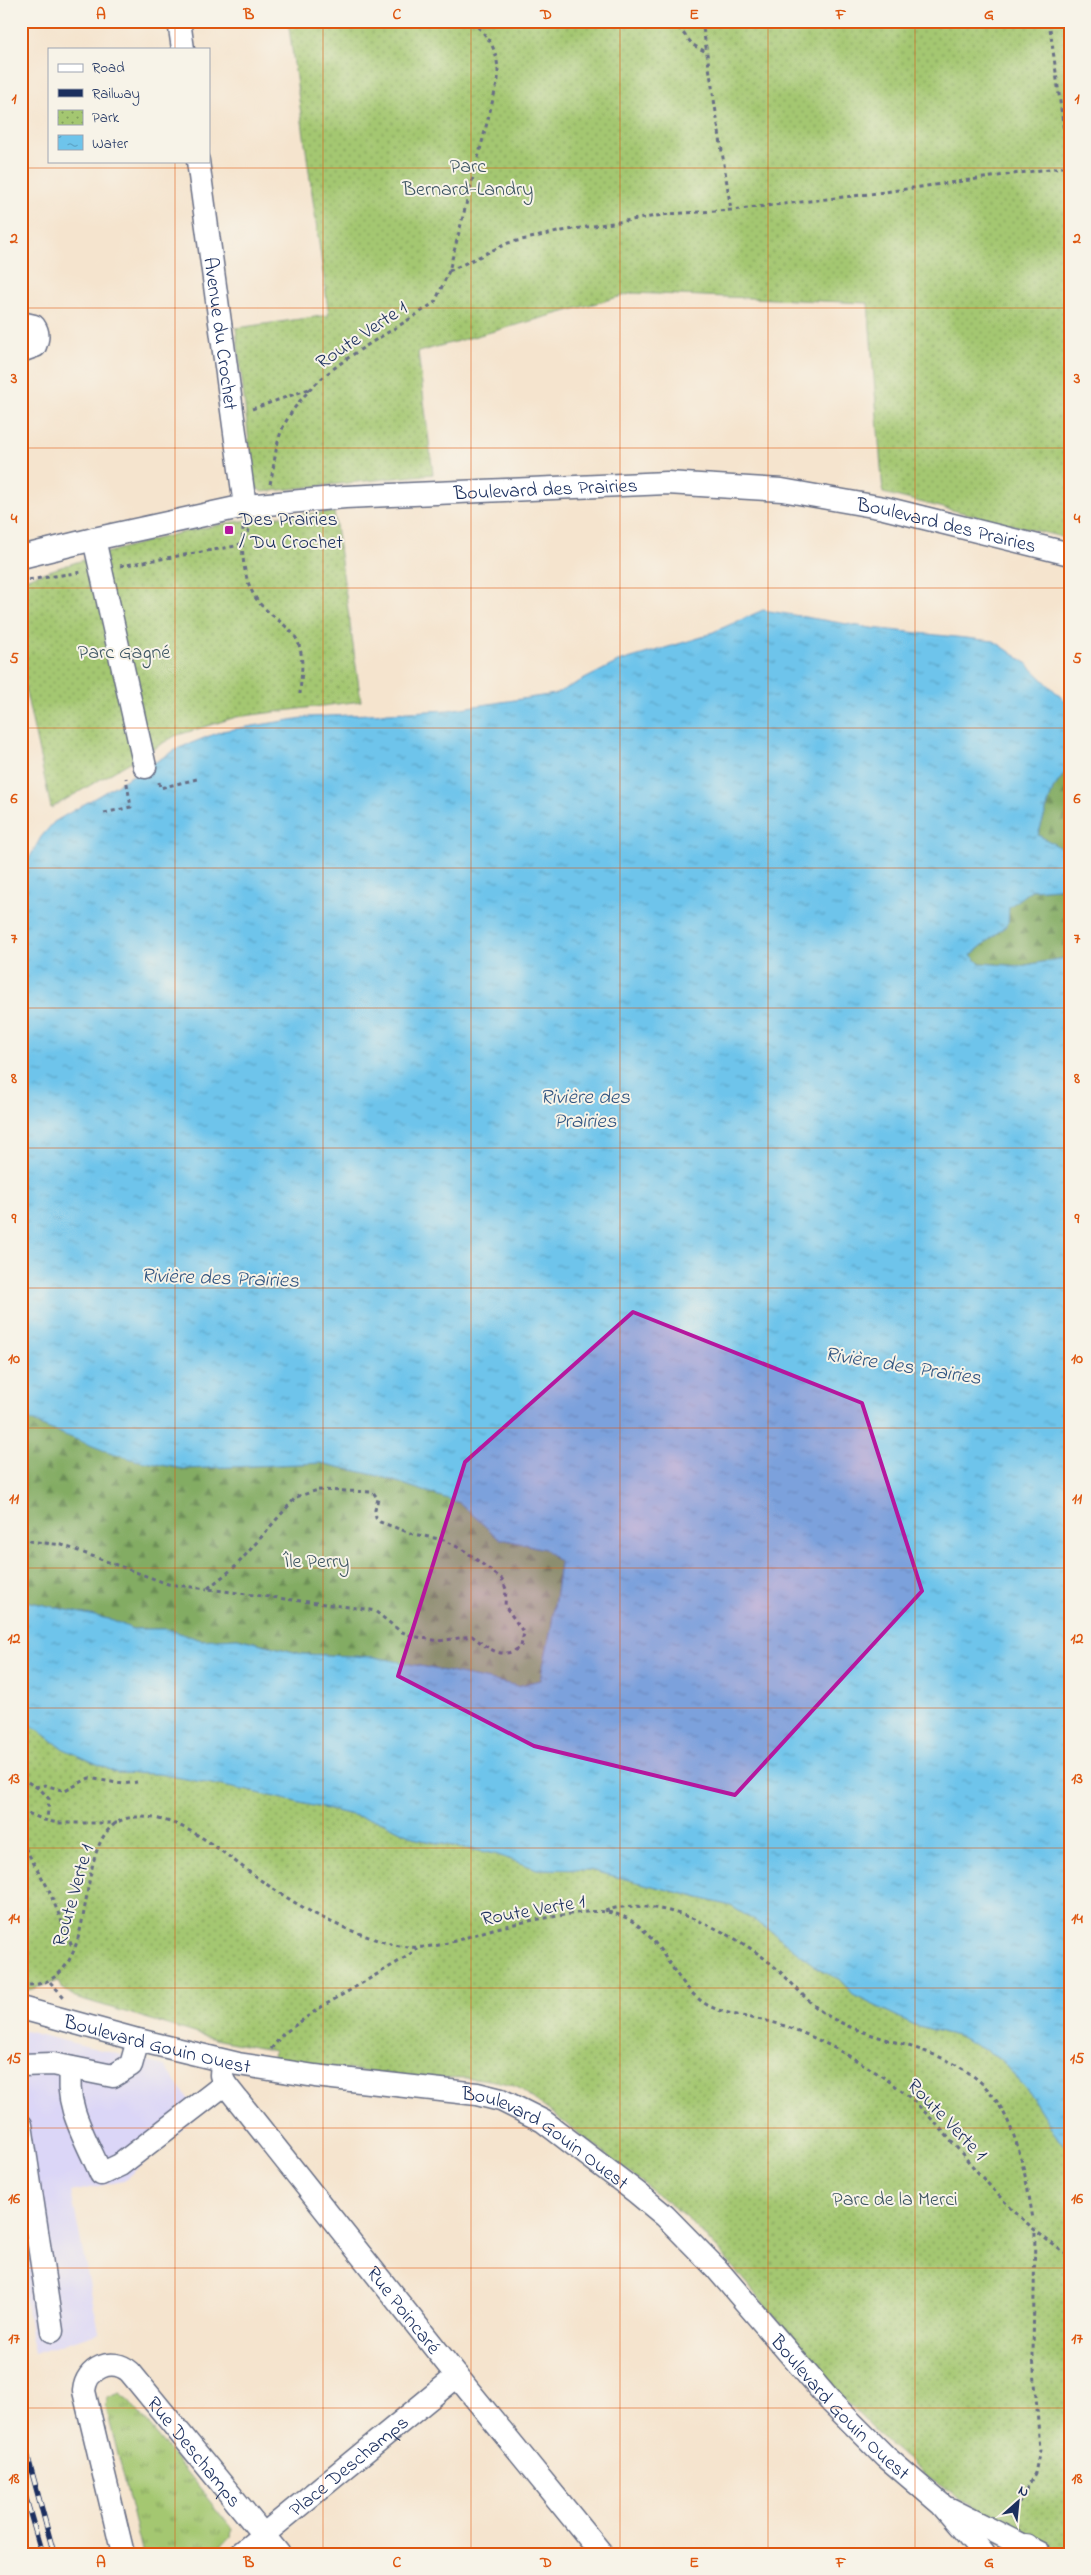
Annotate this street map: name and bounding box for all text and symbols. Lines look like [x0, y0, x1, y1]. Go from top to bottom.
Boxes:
text: A [96, 3, 106, 27]
text: B [243, 3, 255, 27]
text: C [393, 3, 402, 27]
text: D [539, 3, 552, 27]
text: E [689, 3, 699, 27]
text: F [835, 3, 847, 27]
text: G [984, 3, 994, 27]
legend [48, 48, 210, 162]
text: Road [92, 57, 125, 79]
text: Railway [92, 83, 140, 106]
text: 1 [11, 87, 17, 111]
text: 1 [1074, 87, 1080, 111]
text: Park [92, 107, 120, 129]
text: Water [92, 133, 128, 155]
park label: Parc Bernard-Landry [402, 153, 533, 205]
text: 2 [9, 227, 18, 251]
text: 2 [1072, 227, 1081, 251]
street label: Avenue du Crochet [194, 255, 244, 412]
street label: Route Verte 1 [311, 295, 414, 377]
text: 3 [10, 367, 18, 391]
text: 3 [1073, 367, 1081, 391]
street label: Boulevard des Prairies [452, 472, 638, 509]
street label: Boulevard des Prairies [853, 491, 1039, 562]
place label: Des Prairies / Du Crochet [238, 506, 343, 558]
text: 4 [10, 507, 18, 531]
text: 4 [1073, 507, 1081, 531]
marker: Des Prairies / Du Crochet [223, 524, 235, 536]
park label: Parc Gagné [78, 639, 170, 669]
text: 5 [9, 647, 19, 671]
text: 5 [1072, 647, 1082, 671]
text: 6 [9, 787, 18, 811]
text: 6 [1072, 787, 1081, 811]
text: 7 [11, 927, 18, 951]
text: 7 [1074, 927, 1081, 951]
text: 8 [10, 1067, 17, 1091]
text: 8 [1073, 1067, 1080, 1091]
water label: Rivière des Prairies [540, 1083, 630, 1137]
text: 9 [11, 1207, 17, 1231]
text: 9 [1074, 1207, 1080, 1231]
water label: Rivière des Prairies [140, 1261, 300, 1297]
water label: Rivière des Prairies [822, 1340, 983, 1394]
text: 10 [8, 1347, 20, 1371]
text: 10 [1071, 1347, 1083, 1371]
text: 11 [9, 1487, 20, 1511]
text: 11 [1072, 1487, 1083, 1511]
park label: Île Perry [283, 1548, 349, 1577]
text: 12 [7, 1627, 21, 1651]
text: 12 [1070, 1627, 1084, 1651]
text: 13 [8, 1767, 20, 1791]
text: 13 [1071, 1767, 1083, 1791]
street label: Route Verte 1 [46, 1841, 103, 1950]
street label: Route Verte 1 [479, 1888, 588, 1935]
text: 14 [8, 1907, 20, 1931]
text: 14 [1071, 1907, 1083, 1931]
street label: Boulevard Gouin Ouest [59, 2008, 253, 2083]
text: 15 [7, 2047, 22, 2071]
text: 15 [1070, 2047, 1085, 2071]
street label: Route Verte 1 [899, 2073, 993, 2169]
street label: Boulevard Gouin Ouest [459, 2080, 634, 2198]
park label: Parc de la Merci [832, 2186, 958, 2215]
text: 16 [8, 2187, 21, 2211]
text: 16 [1071, 2187, 1084, 2211]
street label: Rue Poincaré [358, 2261, 446, 2362]
text: 17 [8, 2327, 20, 2351]
text: 17 [1071, 2327, 1083, 2351]
street label: Boulevard Gouin Ouest [762, 2328, 916, 2489]
street label: Rue Deschamps [139, 2391, 247, 2515]
street label: Place Deschamps [284, 2409, 416, 2525]
text: 18 [8, 2467, 20, 2491]
text: 18 [1071, 2467, 1083, 2491]
north arrow [994, 2478, 1044, 2528]
text: N [1014, 2480, 1032, 2503]
text: A [96, 2551, 106, 2575]
text: B [243, 2551, 255, 2575]
text: C [393, 2551, 402, 2575]
text: D [539, 2551, 552, 2575]
text: E [689, 2551, 699, 2575]
text: F [835, 2551, 847, 2575]
text: G [984, 2551, 994, 2575]

